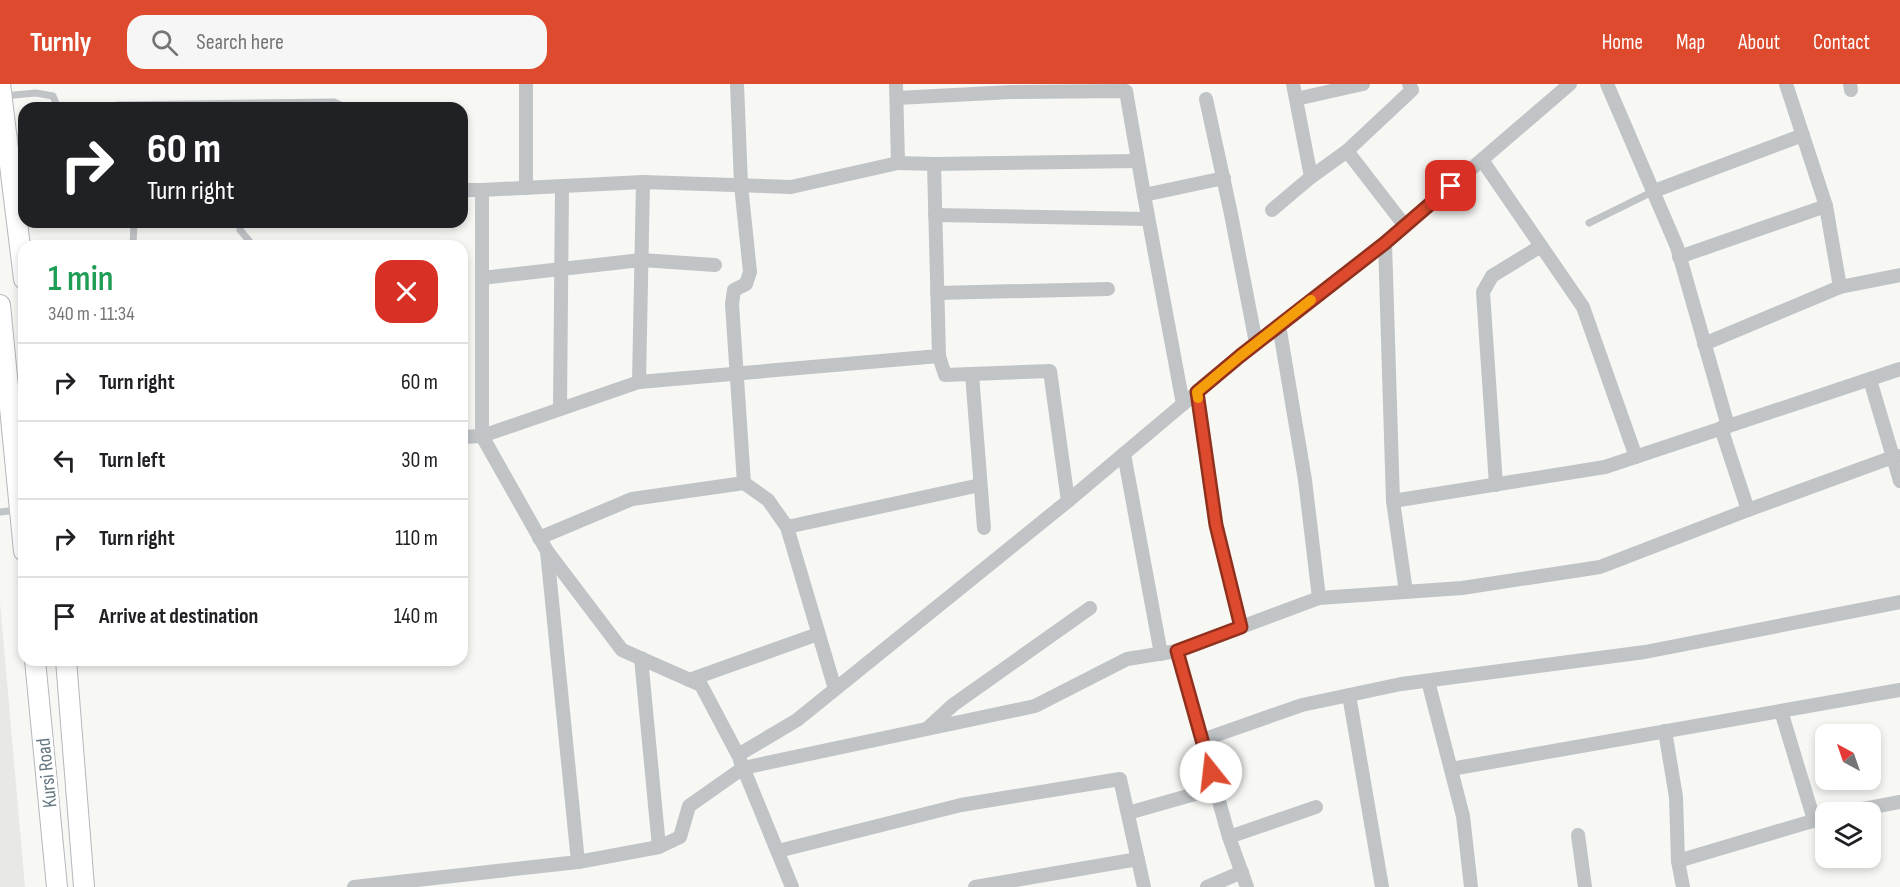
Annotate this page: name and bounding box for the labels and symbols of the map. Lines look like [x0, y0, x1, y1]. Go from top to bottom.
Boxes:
pin [1425, 160, 1476, 211]
north arrow [1815, 724, 1881, 790]
street label: Kursi Road [31, 737, 63, 809]
position arrow [1179, 740, 1243, 804]

